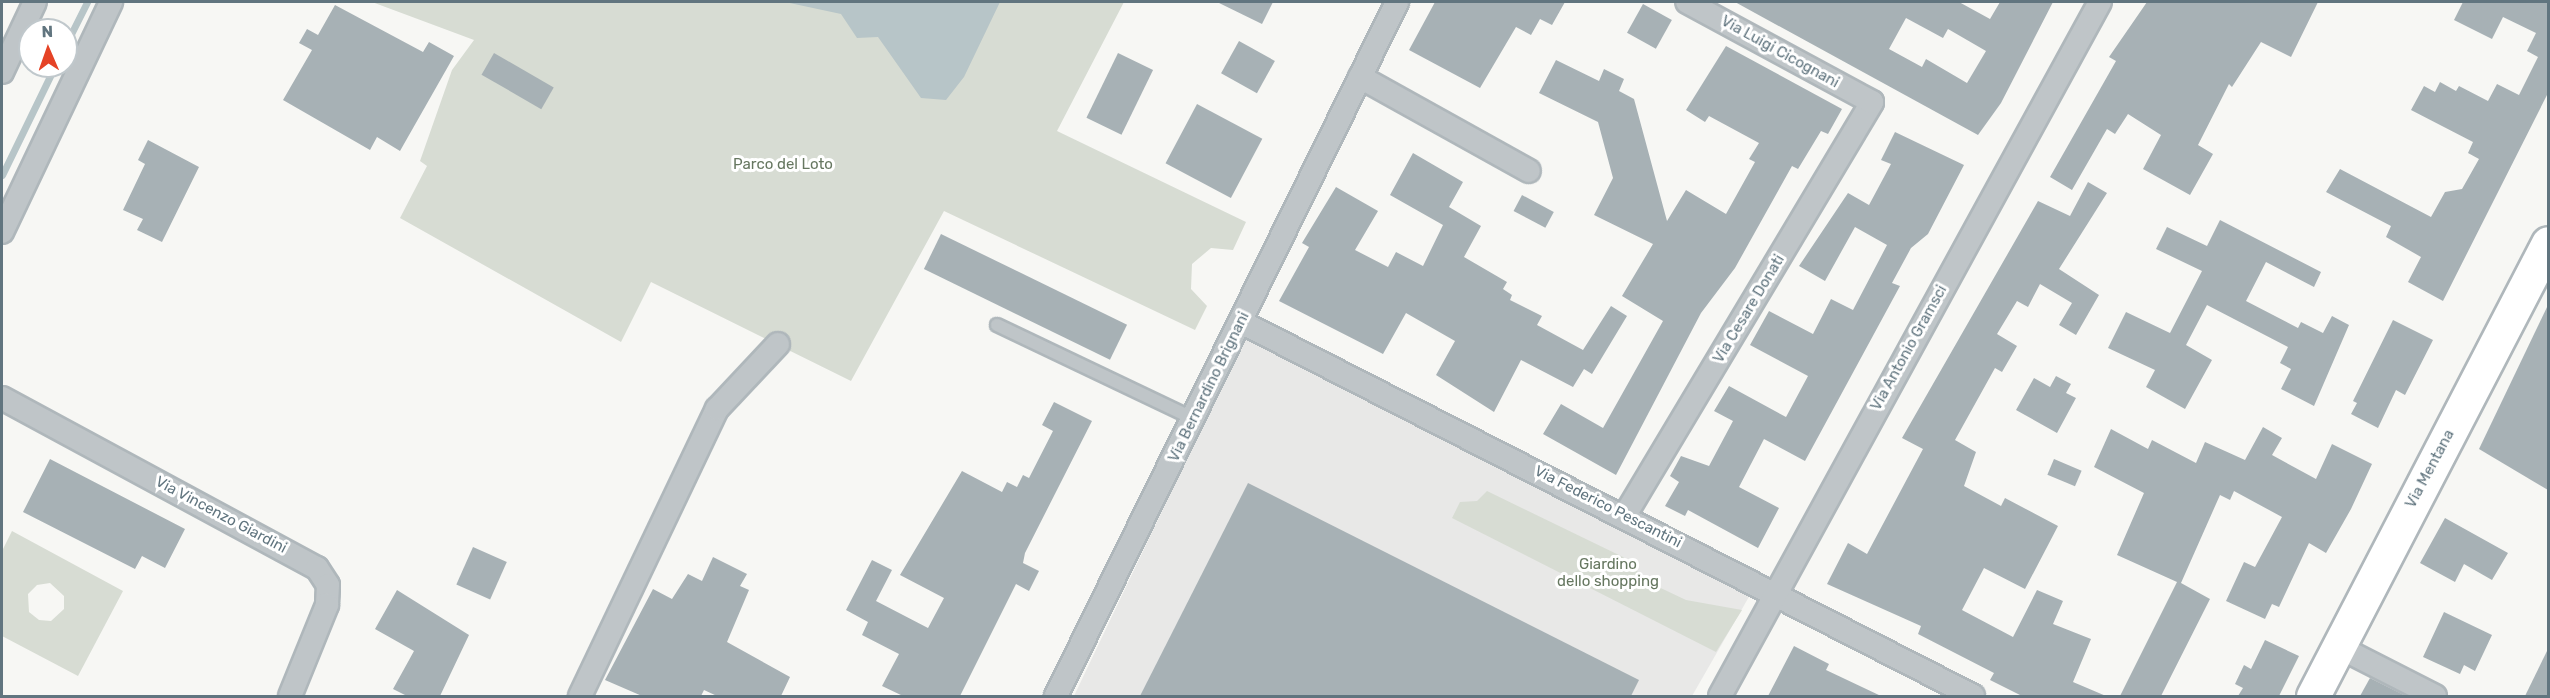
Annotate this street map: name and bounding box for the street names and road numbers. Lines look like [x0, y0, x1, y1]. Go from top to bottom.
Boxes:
street label: Via Luigi Cicognani [1718, 12, 1842, 92]
street label: Via Cesare Donati [1710, 252, 1788, 366]
street label: Via Antonio Gramsci [1867, 282, 1951, 414]
street label: Via Bernardino Brignani [1165, 309, 1253, 465]
street label: Via Mentana [2402, 427, 2458, 511]
street label: Via Federico Pescantini [1531, 462, 1685, 552]
street label: Via Vincenzo Giardini [152, 473, 290, 557]

